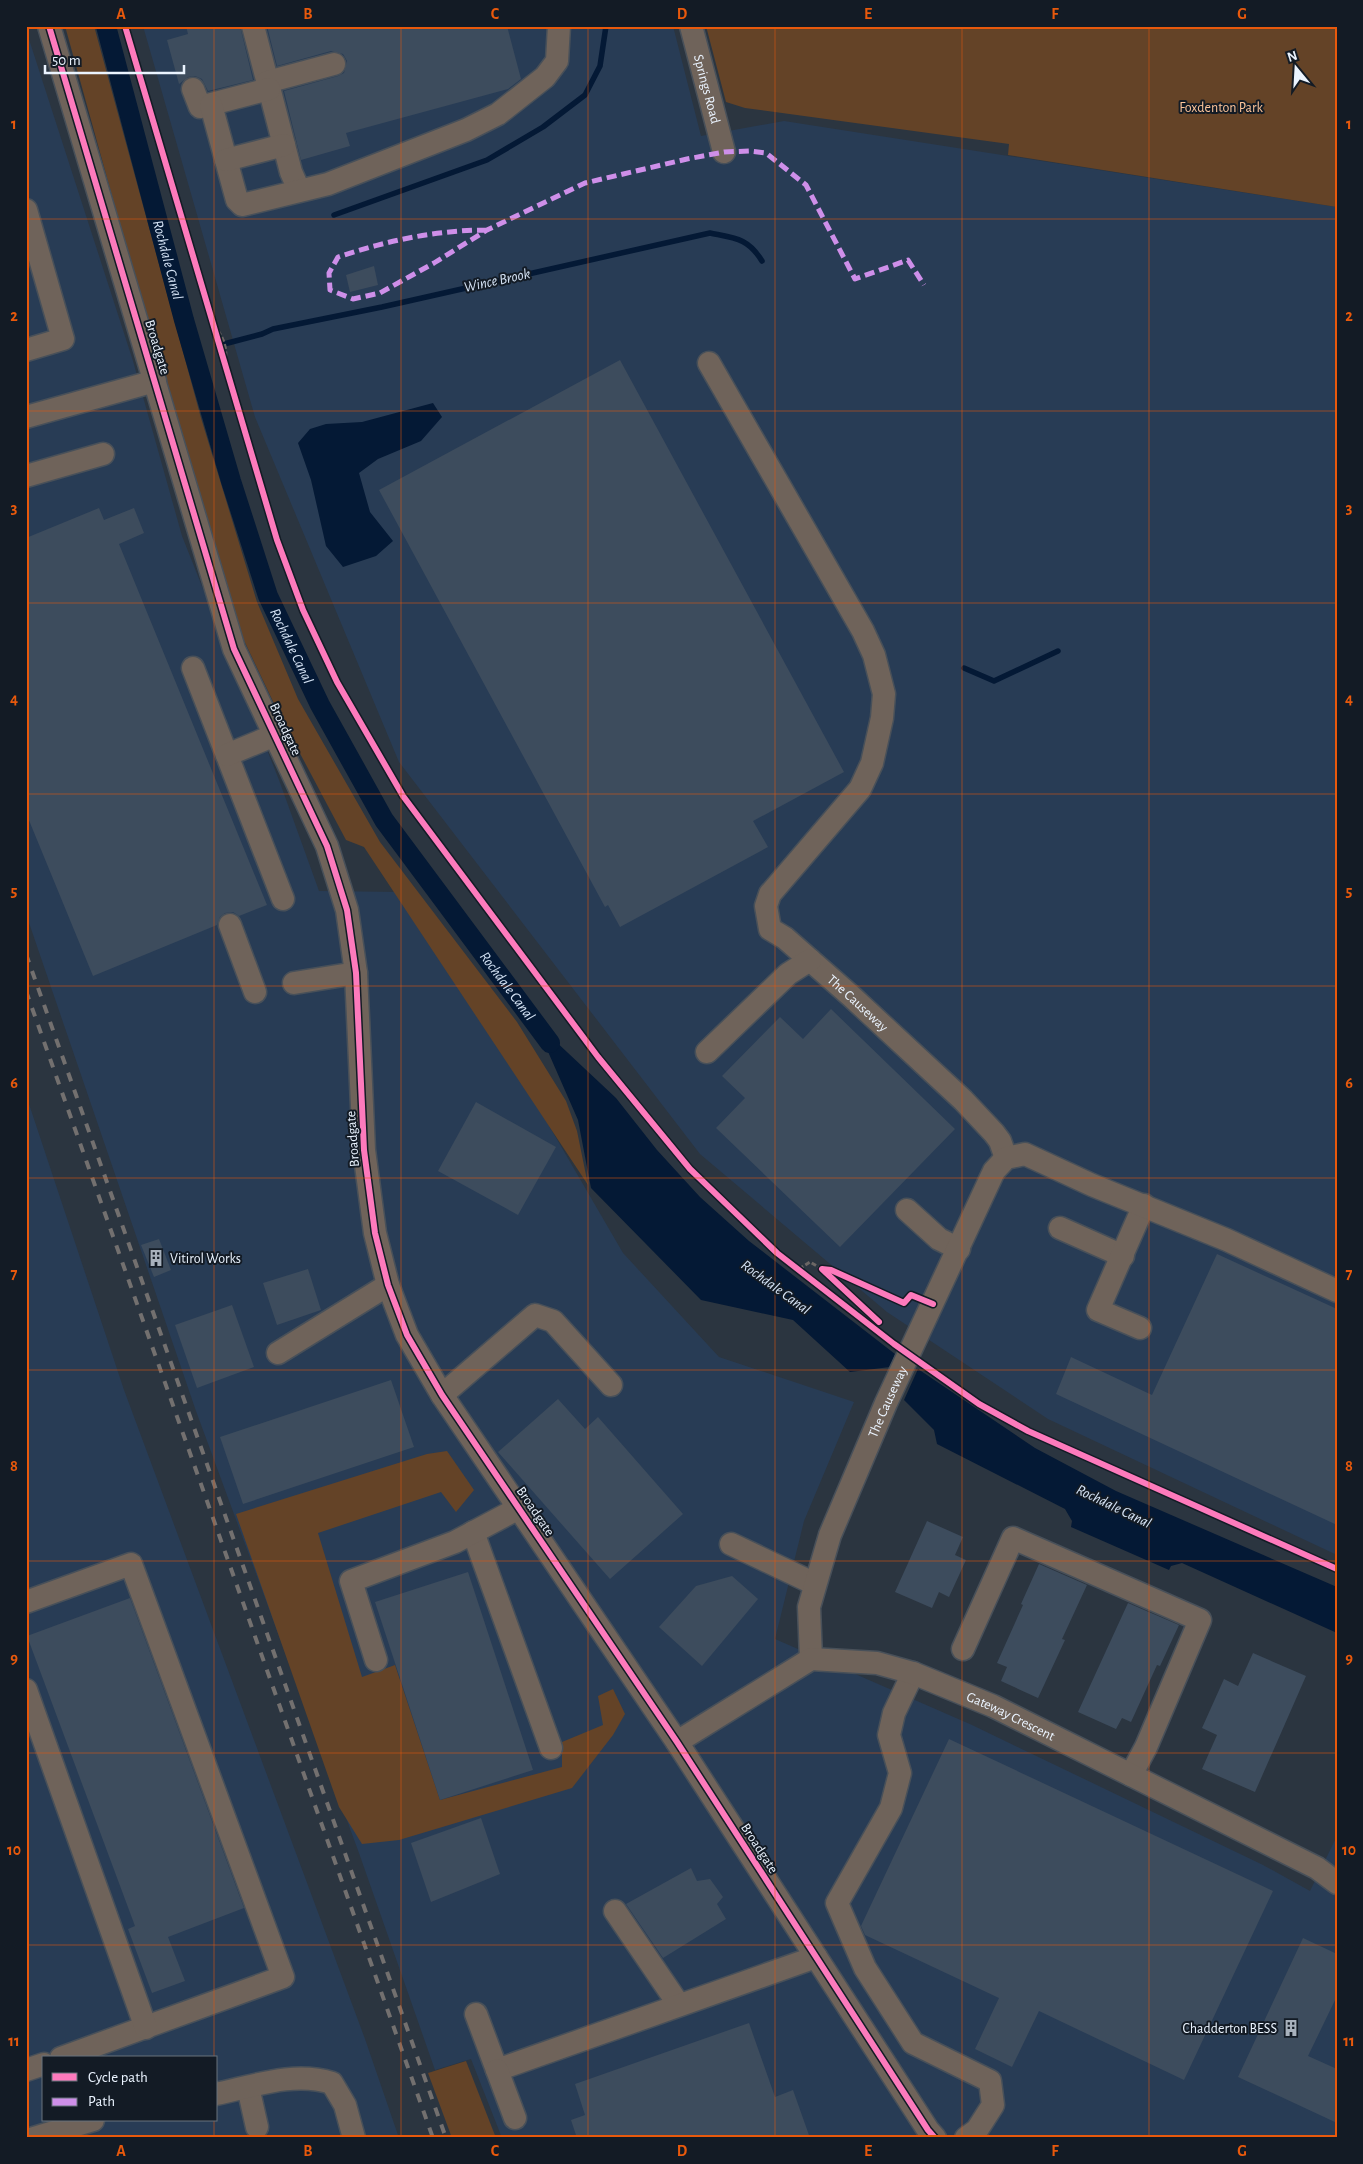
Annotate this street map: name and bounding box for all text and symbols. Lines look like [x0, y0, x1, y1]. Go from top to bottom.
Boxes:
text: A [116, 6, 126, 22]
text: B [303, 6, 313, 22]
text: C [491, 6, 500, 22]
text: D [677, 6, 688, 22]
text: E [864, 6, 872, 22]
text: F [1051, 6, 1059, 22]
text: G [1237, 6, 1247, 22]
scale bar [45, 42, 184, 74]
north arrow [1270, 42, 1320, 92]
text: N [1285, 48, 1299, 65]
text: 50 m [52, 53, 81, 68]
street label: Springs Road [691, 53, 722, 125]
park label: Foxdenton Park [1179, 101, 1263, 115]
text: 1 [11, 116, 17, 132]
text: 1 [1346, 116, 1352, 132]
water label: Rochdale Canal [150, 219, 185, 302]
water label: Wince Brook [463, 266, 532, 295]
text: 2 [10, 308, 18, 324]
text: 2 [1345, 308, 1353, 324]
street label: Broadgate [142, 318, 172, 376]
text: 3 [11, 500, 18, 516]
text: 3 [1346, 500, 1353, 516]
water label: Rochdale Canal [267, 606, 316, 686]
text: 4 [10, 691, 18, 707]
text: 4 [1345, 691, 1353, 707]
street label: Broadgate [267, 701, 303, 758]
text: 5 [11, 883, 18, 899]
text: 5 [1346, 883, 1353, 899]
water label: Rochdale Canal [477, 949, 538, 1024]
street label: The Causeway [824, 973, 890, 1035]
text: 6 [10, 1075, 18, 1091]
text: 6 [1345, 1075, 1353, 1091]
street label: Broadgate [344, 1110, 362, 1167]
building icon: Vitirol Works [146, 1248, 166, 1268]
place label: Vitirol Works [170, 1252, 241, 1266]
water label: Rochdale Canal [738, 1257, 813, 1318]
text: 7 [11, 1266, 18, 1282]
text: 7 [1346, 1266, 1353, 1282]
street label: The Causeway [866, 1364, 910, 1440]
text: 8 [10, 1458, 18, 1474]
text: 8 [1345, 1458, 1353, 1474]
water label: Rochdale Canal [1074, 1482, 1154, 1531]
street label: Broadgate [514, 1484, 557, 1539]
text: 9 [10, 1650, 18, 1666]
text: 9 [1345, 1650, 1353, 1666]
street label: Gateway Crescent [964, 1690, 1057, 1744]
street label: Broadgate [738, 1821, 780, 1876]
text: 10 [7, 1842, 21, 1858]
text: 10 [1342, 1842, 1356, 1858]
building icon: Chadderton BESS [1281, 2018, 1301, 2038]
place label: Chadderton BESS [1182, 2022, 1277, 2036]
text: 11 [8, 2033, 20, 2049]
text: 11 [1343, 2033, 1355, 2049]
legend [42, 2056, 218, 2122]
text: Cycle path [88, 2070, 148, 2085]
text: Path [88, 2094, 115, 2109]
text: A [116, 2143, 126, 2159]
text: B [303, 2143, 313, 2159]
text: C [491, 2143, 500, 2159]
text: D [677, 2143, 688, 2159]
text: E [864, 2143, 872, 2159]
text: F [1051, 2143, 1059, 2159]
text: G [1237, 2143, 1247, 2159]

